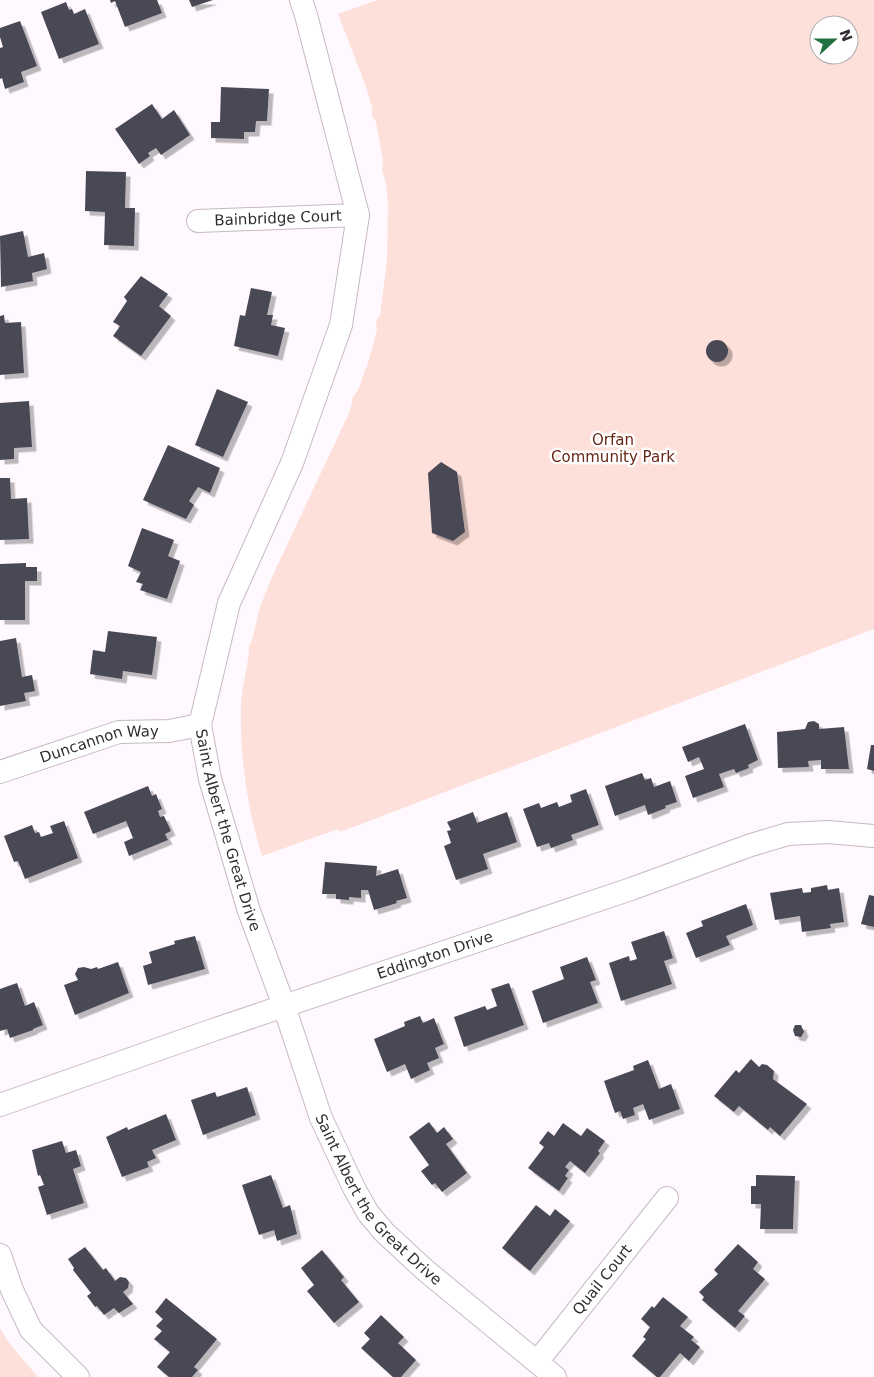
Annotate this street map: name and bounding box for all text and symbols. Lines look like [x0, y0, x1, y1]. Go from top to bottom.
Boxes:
north arrow [809, 15, 859, 65]
text: N [837, 27, 856, 44]
street label: Bainbridge Court [214, 207, 342, 229]
park label: Orfan Community Park [551, 431, 675, 466]
street label: Duncannon Way [38, 722, 159, 767]
street label: Saint Albert the Great Drive [192, 728, 265, 934]
street label: Eddington Drive [375, 927, 495, 983]
street label: Saint Albert the Great Drive [311, 1111, 445, 1289]
street label: Quail Court [569, 1241, 636, 1319]

